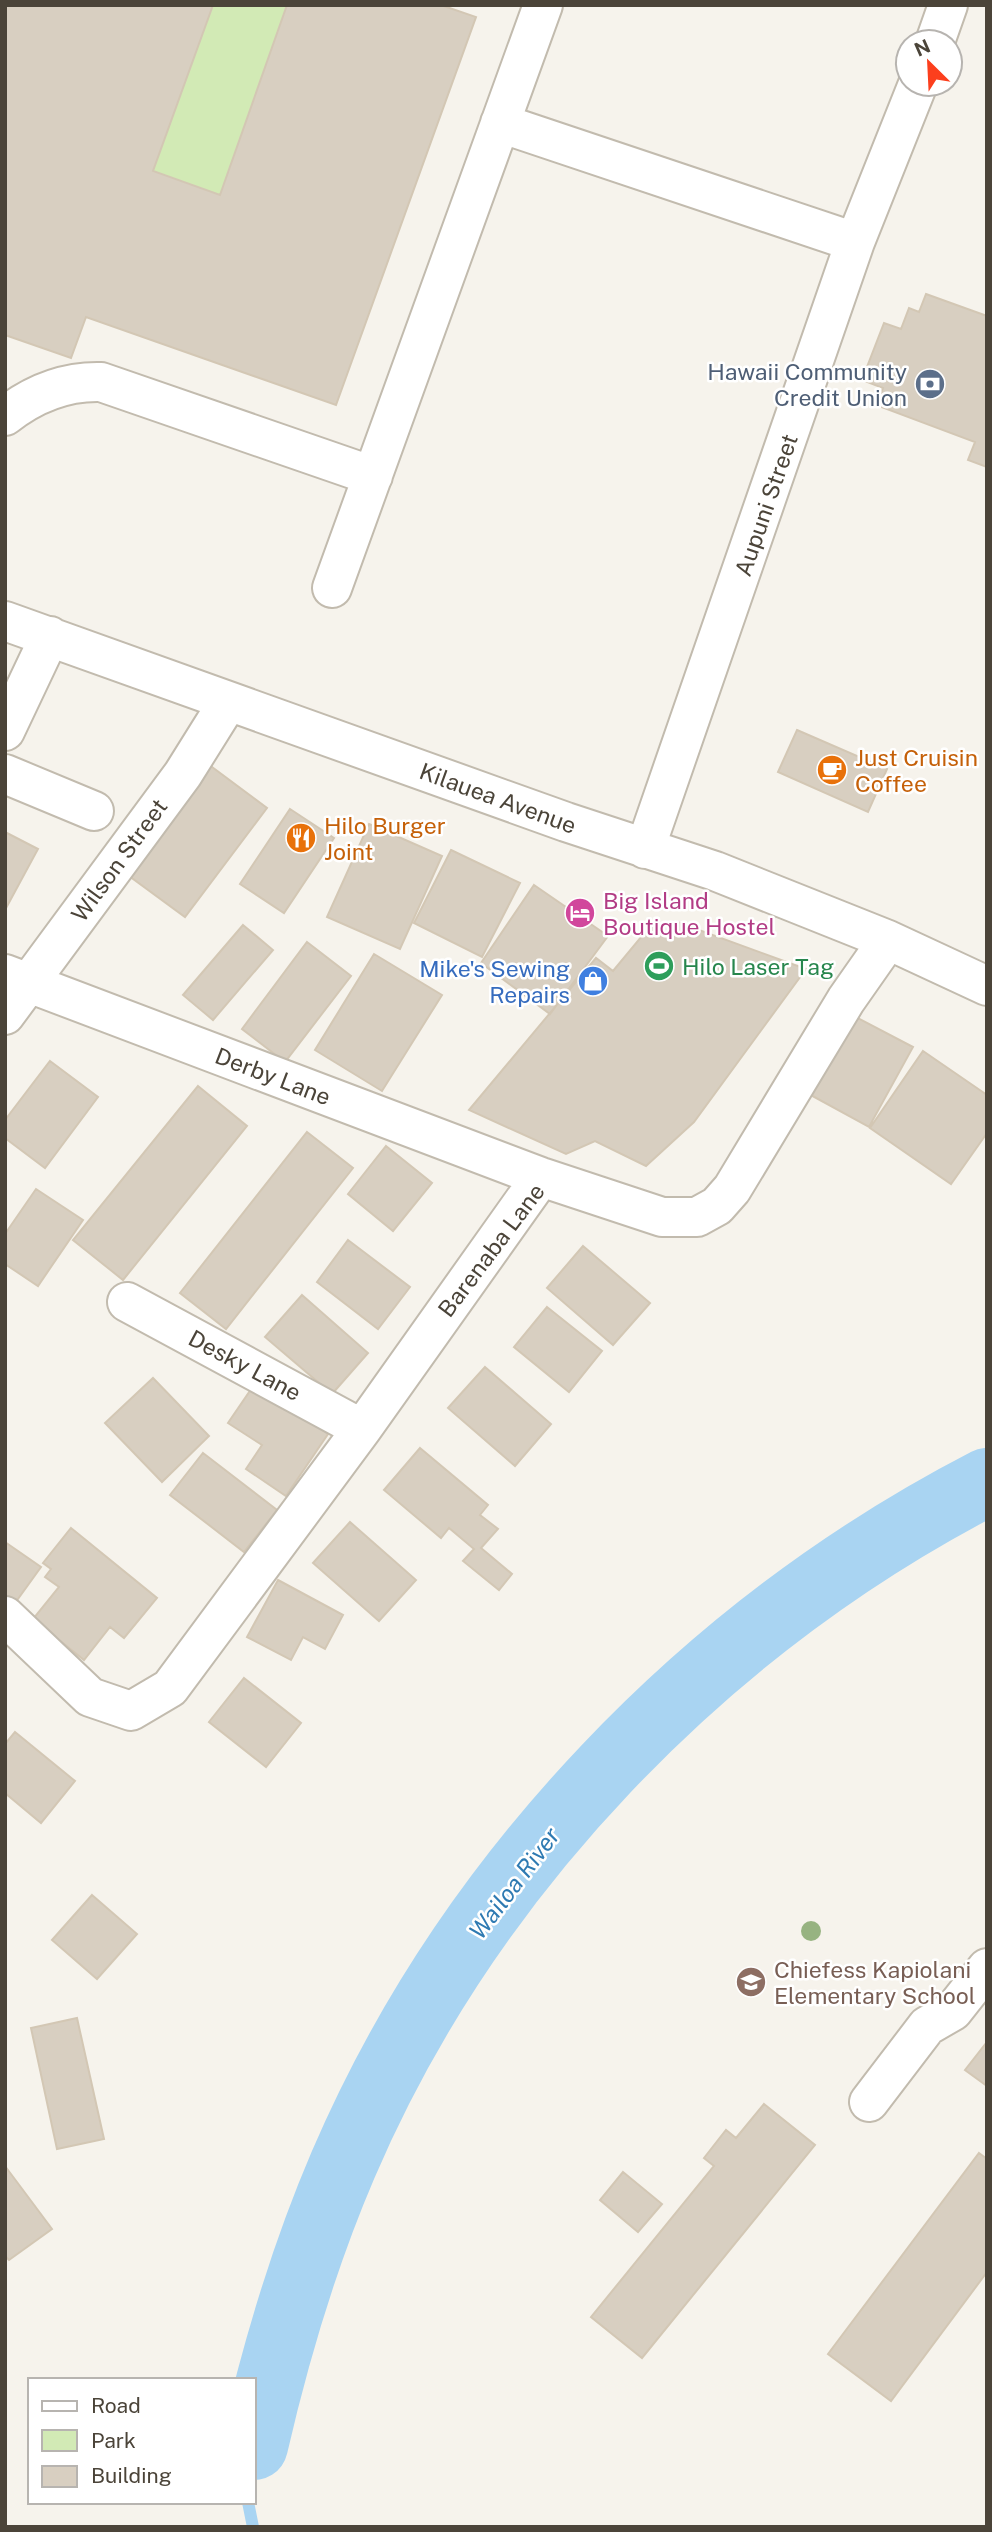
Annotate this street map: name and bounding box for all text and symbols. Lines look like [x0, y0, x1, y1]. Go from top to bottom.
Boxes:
north arrow [894, 28, 964, 98]
text: N [911, 34, 933, 61]
place label: Hawaii Community Credit Union [707, 358, 907, 411]
bank icon: Hawaii Community Credit Union [913, 367, 947, 401]
street label: Aupuni Street [729, 430, 803, 580]
place label: Just Cruisin Coffee [855, 744, 978, 797]
cafe icon: Just Cruisin Coffee [815, 753, 849, 787]
street label: Kilauea Avenue [416, 757, 580, 839]
street label: Wilson Street [65, 793, 173, 927]
place label: Hilo Burger Joint [324, 812, 446, 865]
restaurant icon: Hilo Burger Joint [284, 821, 318, 855]
place label: Big Island Boutique Hostel [603, 887, 775, 940]
hotel icon: Big Island Boutique Hostel [563, 896, 597, 930]
sports icon: Hilo Laser Tag [642, 949, 676, 983]
place label: Hilo Laser Tag [682, 953, 834, 980]
place label: Mike's Sewing Repairs [419, 955, 570, 1008]
shop icon: Mike's Sewing Repairs [576, 964, 610, 998]
street label: Derby Lane [212, 1042, 334, 1110]
street label: Barenaba Lane [432, 1178, 550, 1322]
street label: Desky Lane [184, 1324, 306, 1406]
water label: Wailoa River [463, 1821, 566, 1944]
place label: Chiefess Kapiolani Elementary School [774, 1956, 976, 2009]
school or university icon: Chiefess Kapiolani Elementary School [734, 1965, 768, 1999]
legend [28, 2378, 256, 2504]
text: Road [91, 2393, 141, 2418]
text: Park [91, 2428, 136, 2453]
text: Building [91, 2463, 172, 2488]

